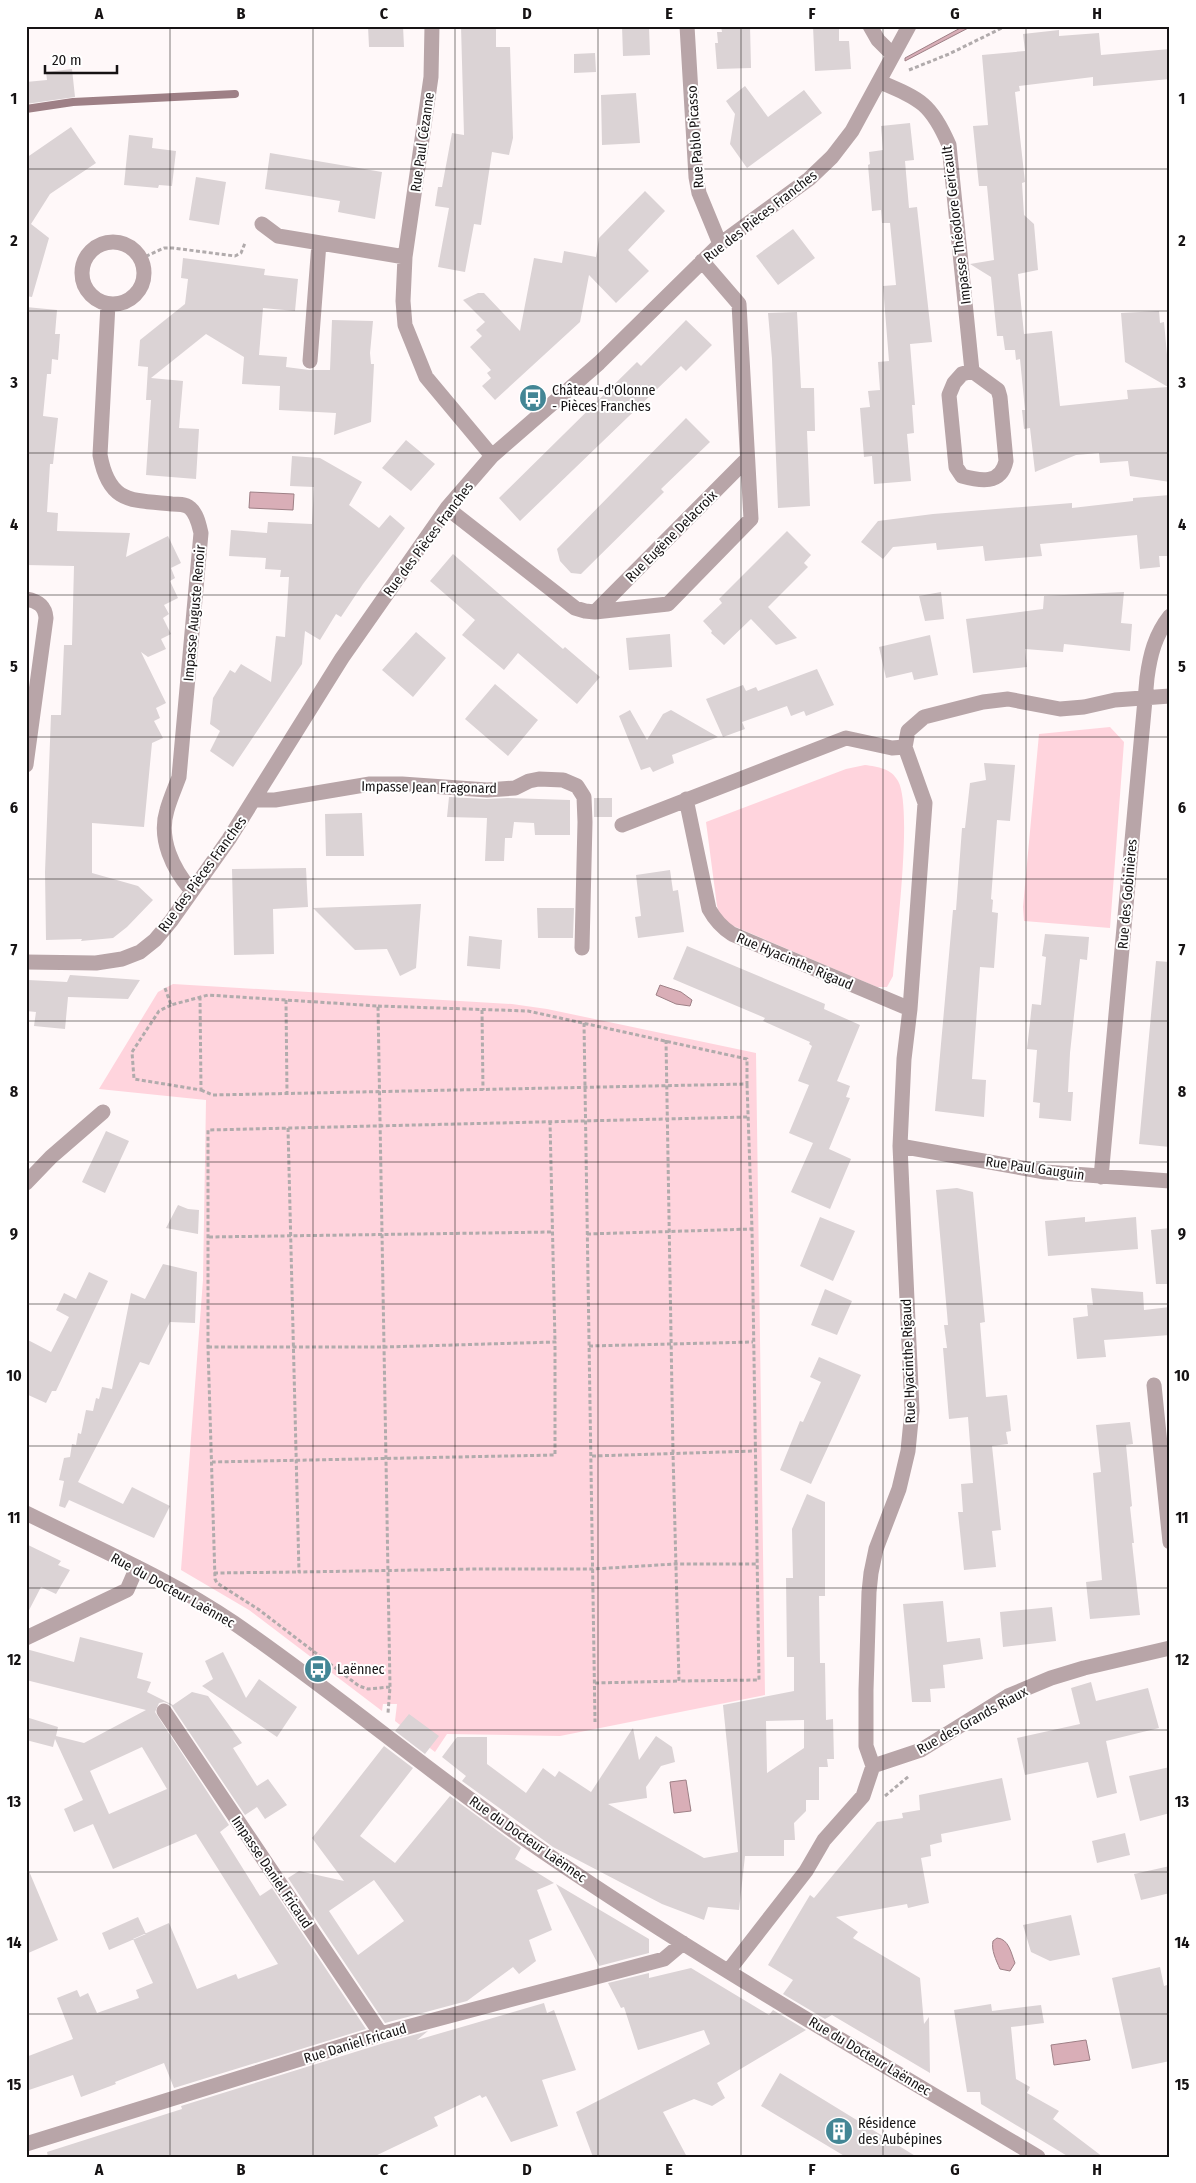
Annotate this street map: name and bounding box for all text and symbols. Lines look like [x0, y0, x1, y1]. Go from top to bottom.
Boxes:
text: A [94, 4, 104, 23]
text: B [237, 4, 246, 23]
text: C [380, 4, 389, 23]
text: D [522, 4, 532, 23]
text: E [665, 4, 673, 23]
text: F [808, 4, 816, 23]
text: G [950, 4, 960, 23]
text: H [1092, 4, 1102, 23]
scale bar [45, 42, 118, 74]
text: 20 m [52, 51, 82, 69]
street label: Rue Pablo Picasso [683, 85, 708, 189]
text: 1 [11, 89, 17, 108]
text: 1 [1179, 89, 1185, 108]
street label: Rue Paul Cézanne [407, 91, 438, 193]
street label: Impasse Théodore Gericault [938, 144, 975, 305]
street label: Rue des Pièces Franches [700, 167, 820, 266]
text: 2 [9, 231, 18, 250]
text: 2 [1177, 231, 1186, 250]
text: 3 [9, 373, 18, 392]
text: 3 [1177, 373, 1186, 392]
place label: Château-d'Olonne - Pièces Franches [552, 382, 656, 415]
bus stop icon: Château-d'Olonne - Pièces Franches [518, 383, 548, 413]
street label: Rue des Pièces Franches [380, 479, 477, 600]
street label: Rue Eugène Delacroix [622, 486, 721, 586]
text: 4 [10, 515, 18, 534]
text: 4 [1178, 515, 1186, 534]
street label: Impasse Auguste Renoir [180, 544, 209, 682]
text: 5 [10, 657, 18, 676]
text: 5 [1178, 657, 1186, 676]
street label: Impasse Jean Fragonard [361, 778, 497, 797]
text: 6 [10, 798, 18, 817]
text: 6 [1178, 798, 1186, 817]
street label: Rue des Pièces Franches [155, 813, 250, 936]
street label: Rue des Gobinières [1114, 838, 1141, 950]
street label: Rue Hyacinthe Rigaud [734, 929, 856, 994]
text: 7 [11, 940, 18, 959]
text: 7 [1179, 940, 1186, 959]
text: 8 [10, 1082, 19, 1101]
text: 8 [1178, 1082, 1187, 1101]
street label: Rue Paul Gauguin [984, 1153, 1086, 1184]
text: 9 [10, 1224, 18, 1243]
text: 9 [1178, 1224, 1186, 1243]
street label: Rue Hyacinthe Rigaud [898, 1298, 919, 1424]
text: 10 [6, 1366, 22, 1385]
text: 10 [1174, 1366, 1190, 1385]
text: 11 [7, 1508, 21, 1527]
text: 11 [1175, 1508, 1189, 1527]
street label: Rue du Docteur Laënnec [108, 1549, 238, 1632]
text: 12 [7, 1650, 22, 1669]
text: 12 [1175, 1650, 1190, 1669]
bus stop icon: Laënnec [303, 1654, 333, 1684]
place label: Laënnec [337, 1661, 385, 1678]
street label: Rue des Grands Riaux [914, 1683, 1031, 1758]
text: 13 [7, 1792, 22, 1811]
text: 13 [1175, 1792, 1190, 1811]
street label: Rue du Docteur Laënnec [466, 1793, 590, 1886]
street label: Impasse Daniel Fricaud [228, 1813, 315, 1932]
text: 14 [7, 1933, 22, 1952]
text: 14 [1175, 1933, 1190, 1952]
street label: Rue du Docteur Laënnec [806, 2013, 934, 2100]
street label: Rue Daniel Fricaud [302, 2020, 409, 2067]
text: 15 [7, 2075, 21, 2094]
text: 15 [1175, 2075, 1189, 2094]
place label: Résidence des Aubépines [858, 2115, 942, 2148]
building icon: Résidence des Aubépines [824, 2116, 854, 2146]
text: A [94, 2160, 104, 2179]
text: B [237, 2160, 246, 2179]
text: C [380, 2160, 389, 2179]
text: D [522, 2160, 532, 2179]
text: E [665, 2160, 673, 2179]
text: F [808, 2160, 816, 2179]
text: G [950, 2160, 960, 2179]
text: H [1092, 2160, 1102, 2179]

